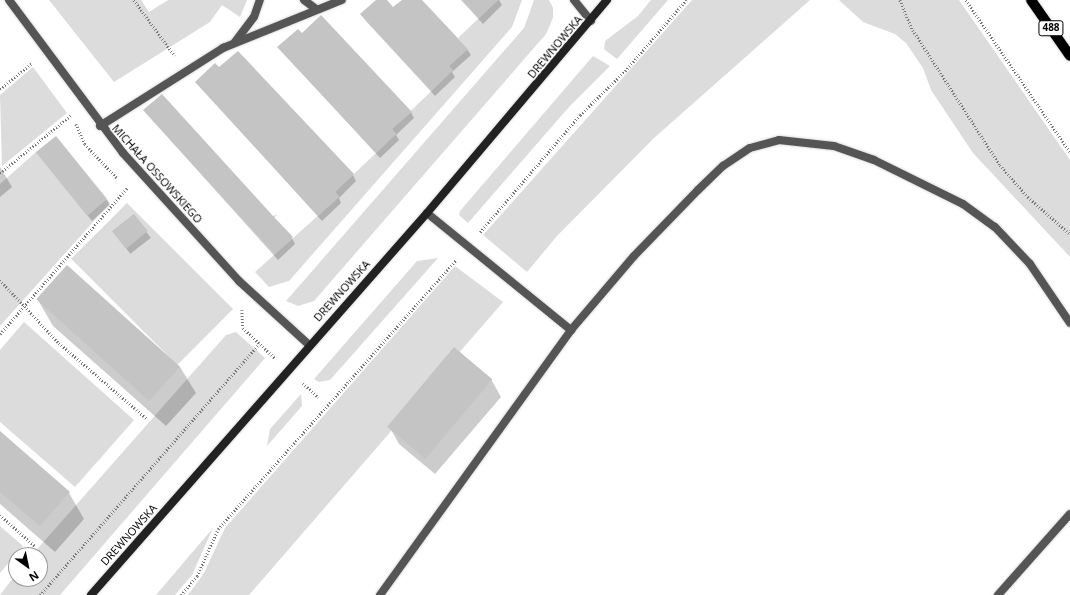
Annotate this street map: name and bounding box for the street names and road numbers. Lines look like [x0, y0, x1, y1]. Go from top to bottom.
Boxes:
street label: DREWNOWSKA [525, 13, 585, 81]
road number: 488 [1038, 20, 1064, 36]
street label: MICHAŁA OSSOWSKIEGO [109, 122, 205, 226]
street label: DREWNOWSKA [311, 258, 373, 324]
street label: DREWNOWSKA [98, 502, 160, 568]

